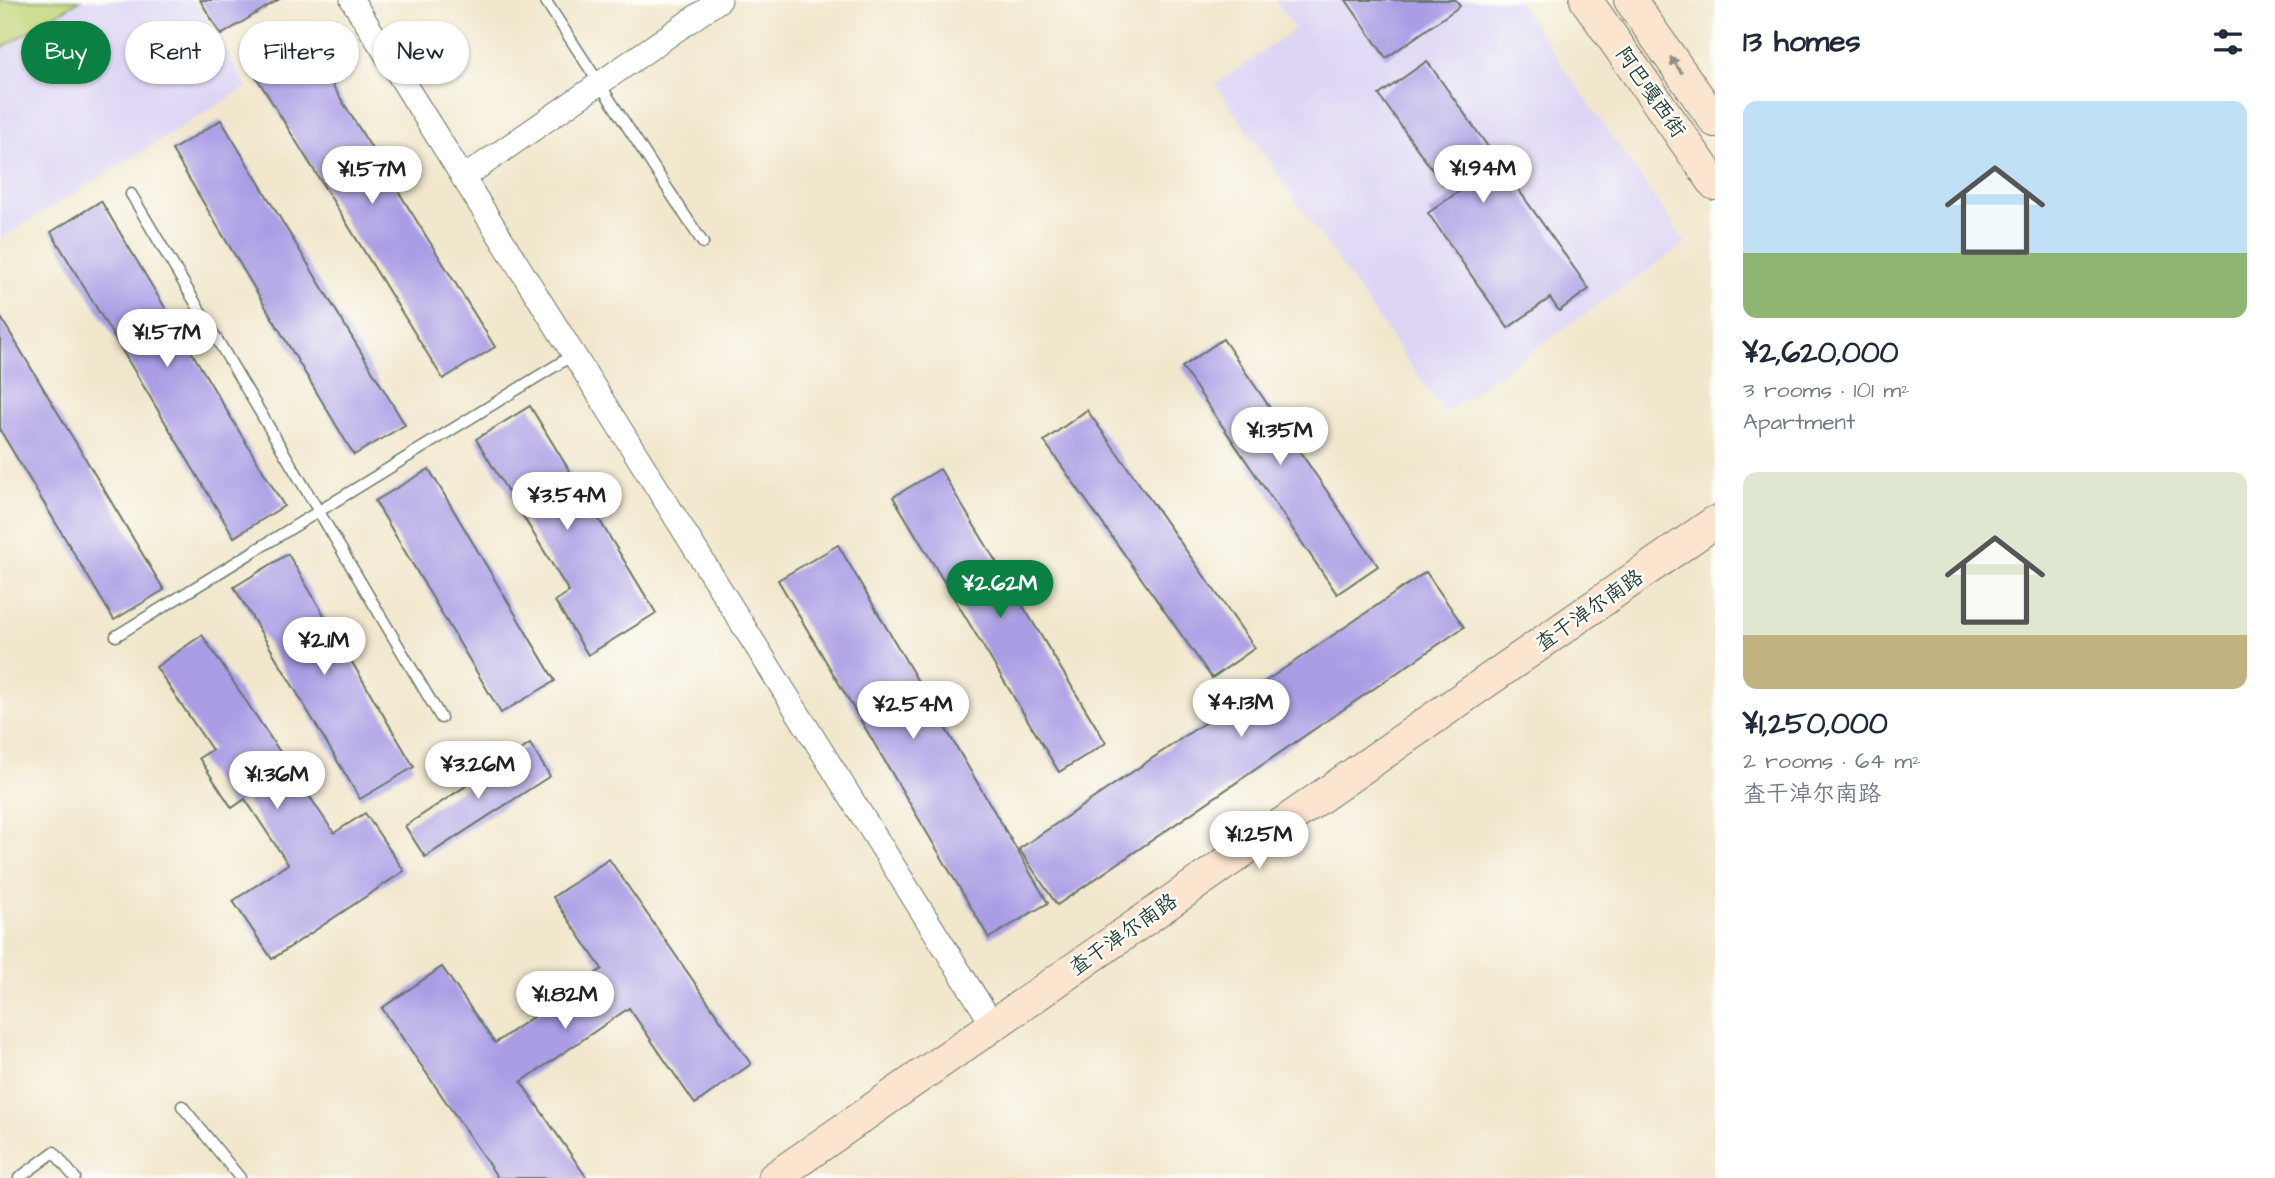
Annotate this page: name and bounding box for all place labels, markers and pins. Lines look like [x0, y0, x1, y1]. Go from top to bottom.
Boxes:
pin: ¥1.57M [315, 146, 429, 206]
pin: ¥1.94M [1426, 146, 1540, 205]
pin: ¥1.57M [110, 310, 224, 369]
pin: ¥1.35M [1223, 407, 1337, 467]
pin: ¥3.54M [510, 472, 624, 532]
pin: ¥2.62M [943, 560, 1057, 620]
pin: ¥2.1M [275, 618, 373, 677]
pin: ¥4.13M [1184, 680, 1298, 739]
pin: ¥2.54M [856, 682, 970, 741]
pin: ¥3.26M [421, 742, 535, 801]
pin: ¥1.36M [220, 752, 334, 811]
pin: ¥1.25M [1202, 812, 1316, 871]
pin: ¥1.82M [508, 972, 622, 1031]

